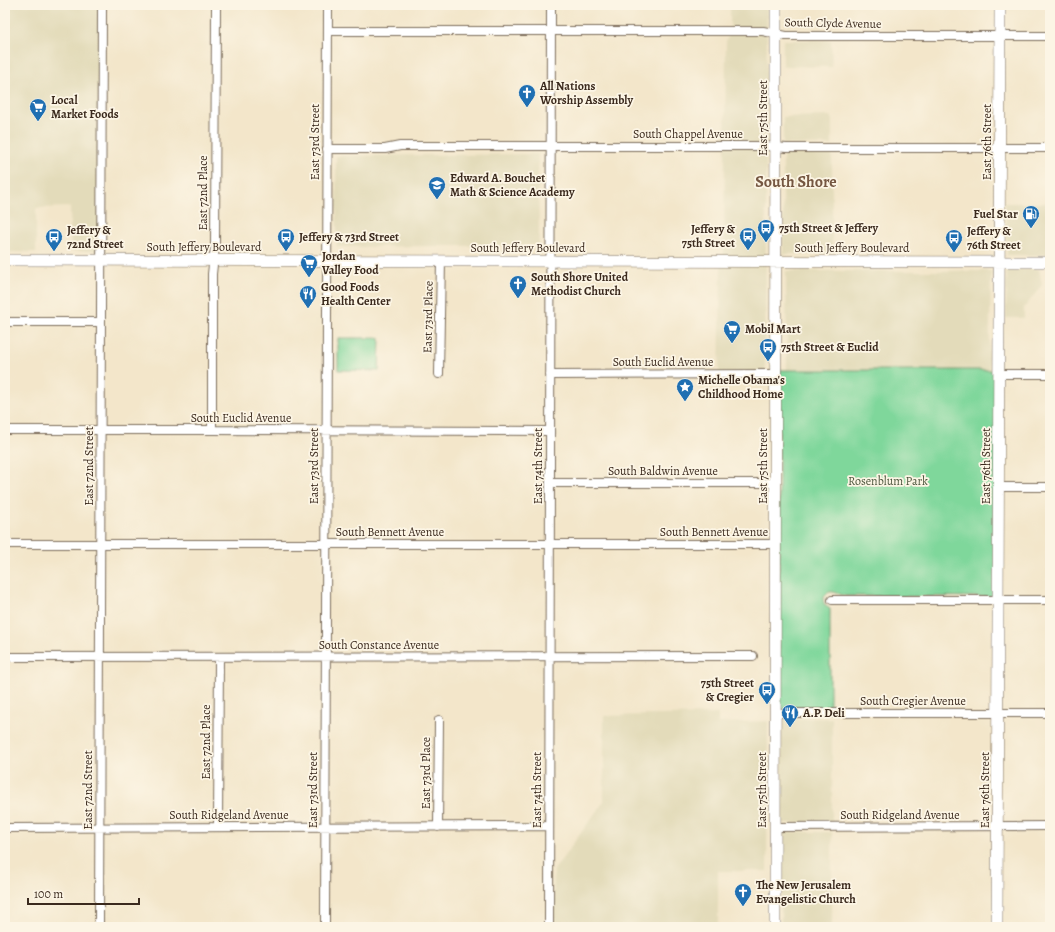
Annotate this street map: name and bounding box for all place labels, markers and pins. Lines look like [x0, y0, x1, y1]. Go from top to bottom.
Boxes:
place label: All Nations Worship Assembly [539, 78, 634, 108]
church icon: All Nations Worship Assembly [517, 83, 537, 108]
place label: Local Market Foods [51, 92, 119, 122]
supermarket icon: Local Market Foods [28, 97, 48, 122]
place label: Edward A. Bouchet Math & Science Academy [450, 170, 575, 200]
school or university icon: Edward A. Bouchet Math & Science Academy [427, 175, 447, 200]
fuel station icon: Fuel Star [1021, 204, 1041, 229]
place label: Fuel Star [973, 206, 1018, 222]
bus stop icon: 75th Street & Jeffery [756, 218, 776, 243]
place label: 75th Street & Jeffery [779, 220, 879, 236]
place label: Jeffery & 75th Street [682, 221, 735, 251]
place label: Jeffery & 72nd Street [67, 222, 124, 252]
place label: Jeffery & 76th Street [967, 223, 1021, 253]
bus stop icon: Jeffery & 75th Street [738, 226, 758, 251]
bus stop icon: Jeffery & 72nd Street [44, 227, 64, 252]
bus stop icon: Jeffery & 73rd Street [276, 227, 296, 252]
bus stop icon: Jeffery & 76th Street [944, 228, 964, 253]
place label: Jeffery & 73rd Street [299, 229, 399, 245]
place label: Jordan Valley Food [321, 248, 379, 278]
supermarket icon: Jordan Valley Food [299, 253, 319, 278]
place label: South Shore United Methodist Church [531, 269, 629, 299]
church icon: South Shore United Methodist Church [508, 274, 528, 299]
place label: Good Foods Health Center [321, 279, 391, 309]
restaurant icon: Good Foods Health Center [298, 284, 318, 309]
supermarket icon: Mobil Mart [722, 319, 742, 344]
place label: Mobil Mart [745, 321, 801, 337]
bus stop icon: 75th Street & Euclid [758, 337, 778, 362]
place label: 75th Street & Euclid [781, 339, 879, 355]
place label: Michelle Obama's Childhood Home [698, 372, 785, 402]
place icon: Michelle Obama's Childhood Home [675, 377, 695, 402]
place label: 75th Street & Cregier [701, 675, 754, 705]
bus stop icon: 75th Street & Cregier [757, 680, 777, 705]
restaurant icon: A.P. Deli [780, 703, 800, 728]
place label: A.P. Deli [802, 705, 845, 721]
place label: The New Jerusalem Evangelistic Church [756, 877, 856, 907]
church icon: The New Jerusalem Evangelistic Church [733, 882, 753, 907]

